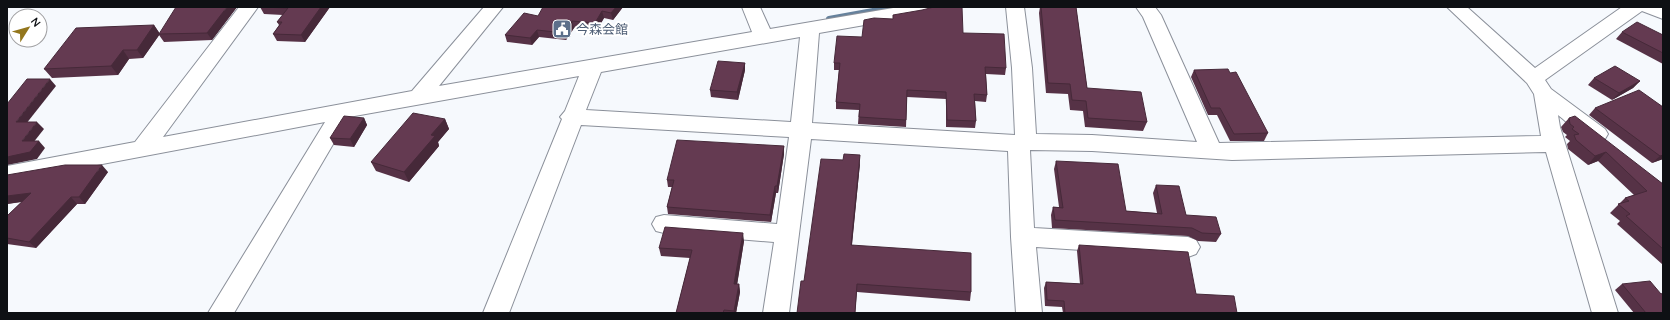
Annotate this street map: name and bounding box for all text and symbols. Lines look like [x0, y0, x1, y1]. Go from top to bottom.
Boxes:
north arrow [8, 8, 48, 48]
text: N [28, 15, 44, 29]
public building icon: 今森会館 [551, 18, 573, 40]
place label: 今森会館 [576, 21, 628, 37]

